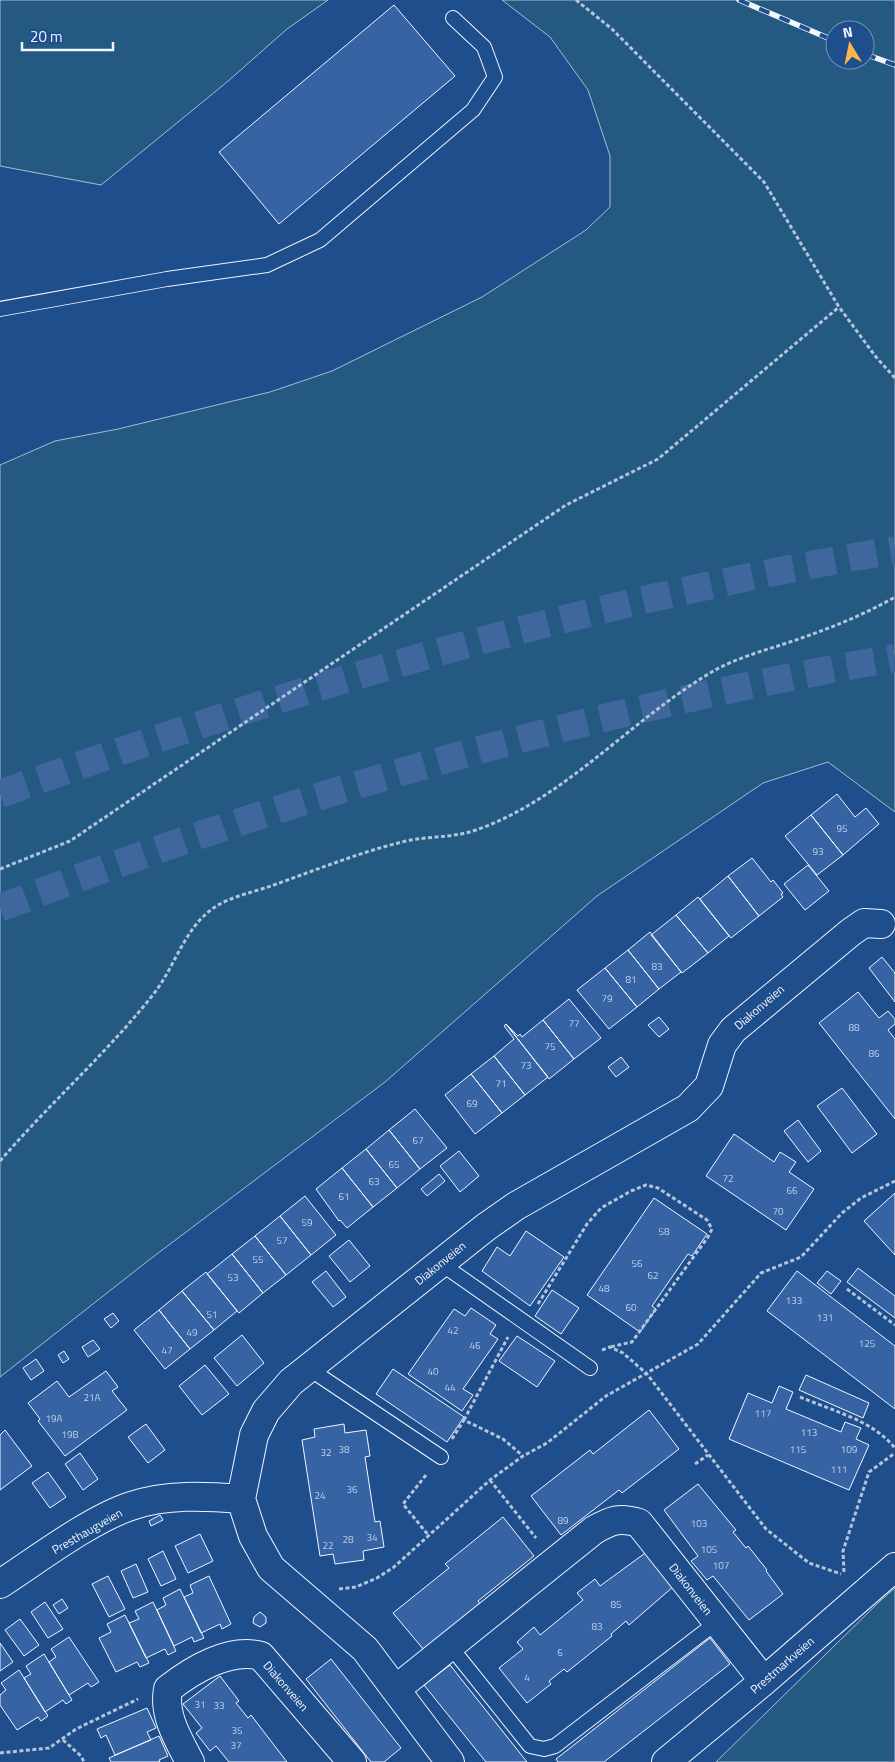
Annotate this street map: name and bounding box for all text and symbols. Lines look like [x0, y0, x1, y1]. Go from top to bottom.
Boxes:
scale bar [22, 20, 114, 52]
north arrow [825, 20, 875, 70]
text: N [841, 21, 854, 43]
text: 20 m [30, 25, 63, 48]
house number: 95 [836, 821, 848, 836]
house number: 93 [812, 844, 824, 859]
house number: 83 [651, 959, 663, 974]
house number: 81 [625, 972, 637, 987]
street label: Diakonveien [730, 980, 788, 1034]
house number: 79 [601, 991, 613, 1006]
house number: 77 [568, 1016, 580, 1031]
house number: 88 [848, 1020, 860, 1035]
house number: 75 [544, 1039, 556, 1054]
house number: 86 [868, 1046, 880, 1061]
house number: 73 [520, 1058, 532, 1073]
house number: 71 [495, 1076, 507, 1091]
house number: 69 [466, 1096, 478, 1111]
house number: 67 [412, 1133, 424, 1148]
house number: 65 [388, 1157, 400, 1172]
house number: 72 [722, 1171, 734, 1186]
house number: 63 [368, 1174, 380, 1189]
house number: 66 [786, 1183, 798, 1198]
house number: 61 [338, 1189, 350, 1204]
house number: 70 [772, 1204, 784, 1219]
house number: 59 [301, 1215, 313, 1230]
house number: 58 [658, 1224, 670, 1239]
house number: 57 [276, 1233, 288, 1248]
street label: Diakonveien [410, 1236, 470, 1290]
house number: 55 [252, 1252, 264, 1267]
house number: 56 [631, 1256, 643, 1271]
house number: 62 [647, 1268, 659, 1283]
house number: 53 [227, 1270, 239, 1285]
house number: 48 [598, 1281, 610, 1296]
house number: 133 [786, 1293, 802, 1308]
house number: 60 [625, 1300, 637, 1315]
house number: 51 [206, 1307, 218, 1322]
house number: 131 [817, 1310, 833, 1325]
house number: 42 [447, 1323, 459, 1338]
house number: 49 [186, 1325, 198, 1340]
house number: 125 [859, 1336, 876, 1351]
house number: 46 [469, 1338, 481, 1353]
house number: 47 [161, 1343, 173, 1358]
house number: 40 [427, 1364, 439, 1379]
house number: 44 [444, 1380, 456, 1395]
house number: 21A [83, 1390, 101, 1405]
house number: 117 [755, 1406, 771, 1421]
house number: 19A [45, 1411, 63, 1426]
house number: 113 [801, 1425, 817, 1440]
house number: 19B [61, 1427, 79, 1442]
house number: 38 [338, 1442, 350, 1457]
house number: 115 [790, 1442, 807, 1457]
house number: 109 [841, 1442, 858, 1457]
house number: 32 [320, 1445, 332, 1460]
house number: 111 [831, 1462, 847, 1477]
house number: 36 [346, 1482, 358, 1497]
house number: 24 [314, 1488, 326, 1503]
street label: Presthaugveien [48, 1503, 126, 1559]
house number: 89 [557, 1513, 569, 1528]
house number: 103 [691, 1516, 707, 1531]
house number: 34 [366, 1530, 378, 1545]
house number: 28 [342, 1532, 354, 1547]
house number: 22 [322, 1538, 334, 1553]
house number: 105 [701, 1542, 718, 1557]
house number: 107 [713, 1558, 729, 1573]
street label: Diakonveien [665, 1559, 717, 1619]
house number: 85 [610, 1597, 622, 1612]
house number: 83 [591, 1619, 603, 1634]
street label: Prestmarkveien [746, 1632, 818, 1698]
house number: 6 [557, 1645, 563, 1660]
street label: Diakonveien [259, 1657, 313, 1715]
house number: 4 [524, 1670, 530, 1685]
house number: 31 [194, 1697, 206, 1712]
house number: 33 [213, 1698, 225, 1713]
house number: 35 [231, 1723, 243, 1738]
house number: 37 [230, 1738, 242, 1753]

